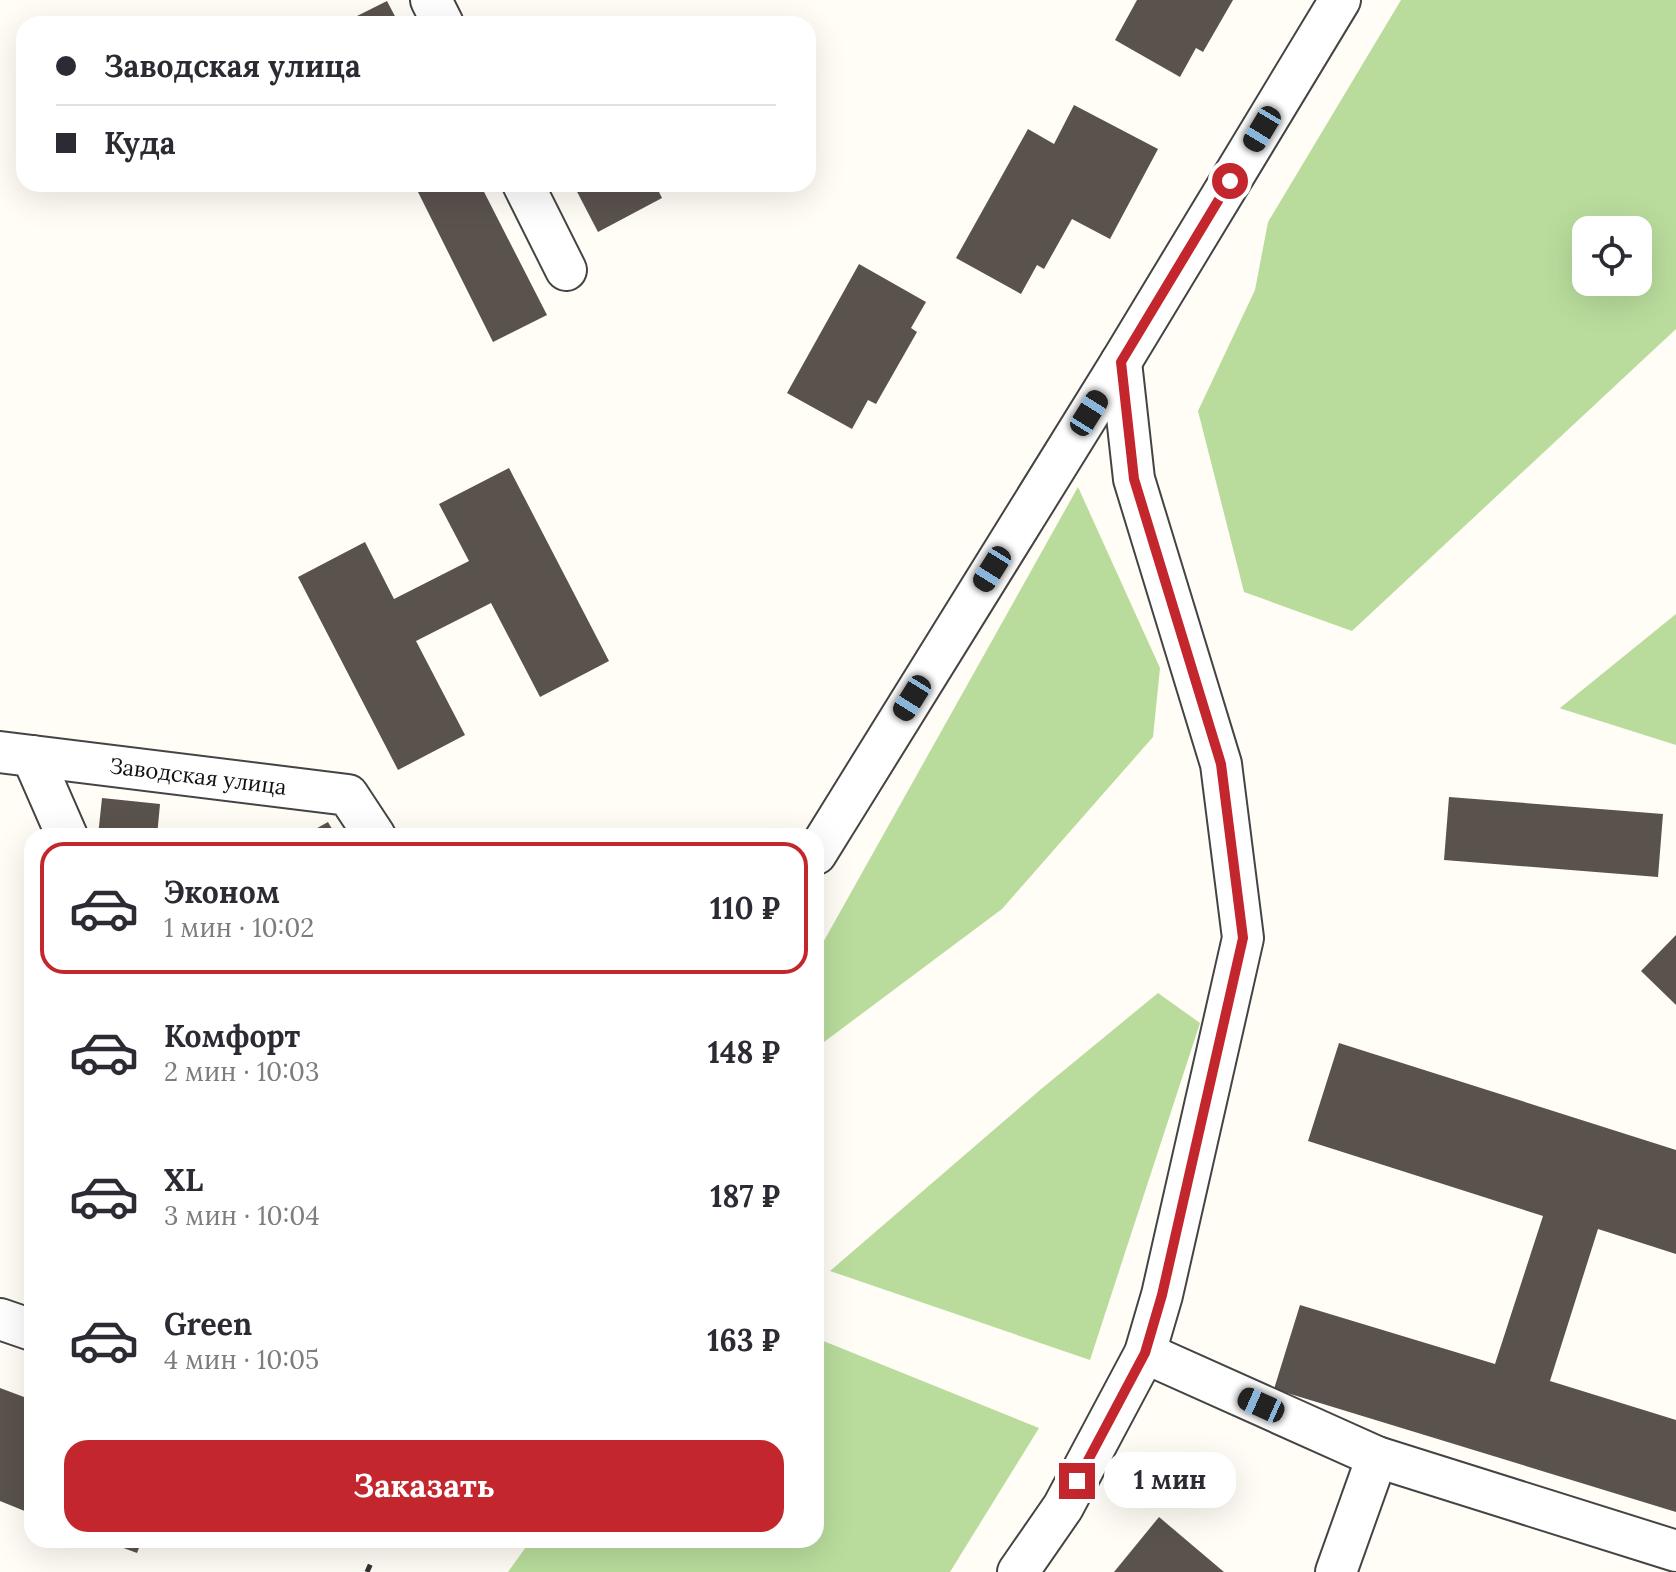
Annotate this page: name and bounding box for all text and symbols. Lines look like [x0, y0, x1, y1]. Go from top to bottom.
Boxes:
text: Заводская улица [104, 47, 361, 85]
car [1239, 102, 1285, 156]
text: Куда [104, 124, 176, 162]
route start [1212, 163, 1248, 199]
map controls [1572, 216, 1652, 296]
button: locate [1572, 216, 1652, 296]
car [1066, 386, 1112, 440]
car [969, 542, 1015, 596]
car [889, 671, 935, 725]
street label: Заводская улица [108, 751, 288, 801]
icon: car [68, 872, 140, 944]
text: Эконом [164, 873, 280, 911]
text: 110 ₽ [710, 889, 780, 927]
text: 1 мин · 10:02 [164, 911, 314, 944]
icon: car [68, 1016, 140, 1088]
text: Комфорт [164, 1017, 300, 1055]
text: 148 ₽ [708, 1033, 780, 1071]
text: 2 мин · 10:03 [164, 1055, 319, 1088]
icon: car [68, 1160, 140, 1232]
text: XL [164, 1161, 203, 1199]
text: 187 ₽ [710, 1177, 780, 1215]
text: 3 мин · 10:04 [164, 1199, 320, 1232]
icon: car [68, 1304, 140, 1376]
text: Green [164, 1305, 252, 1343]
text: 163 ₽ [707, 1321, 780, 1359]
text: 4 мин · 10:05 [164, 1343, 319, 1376]
car [1234, 1384, 1288, 1426]
button: Заказать [64, 1440, 784, 1532]
callout: 1 мин [1105, 1453, 1237, 1509]
route end [1059, 1463, 1095, 1499]
text: 1 мин [1134, 1463, 1206, 1496]

